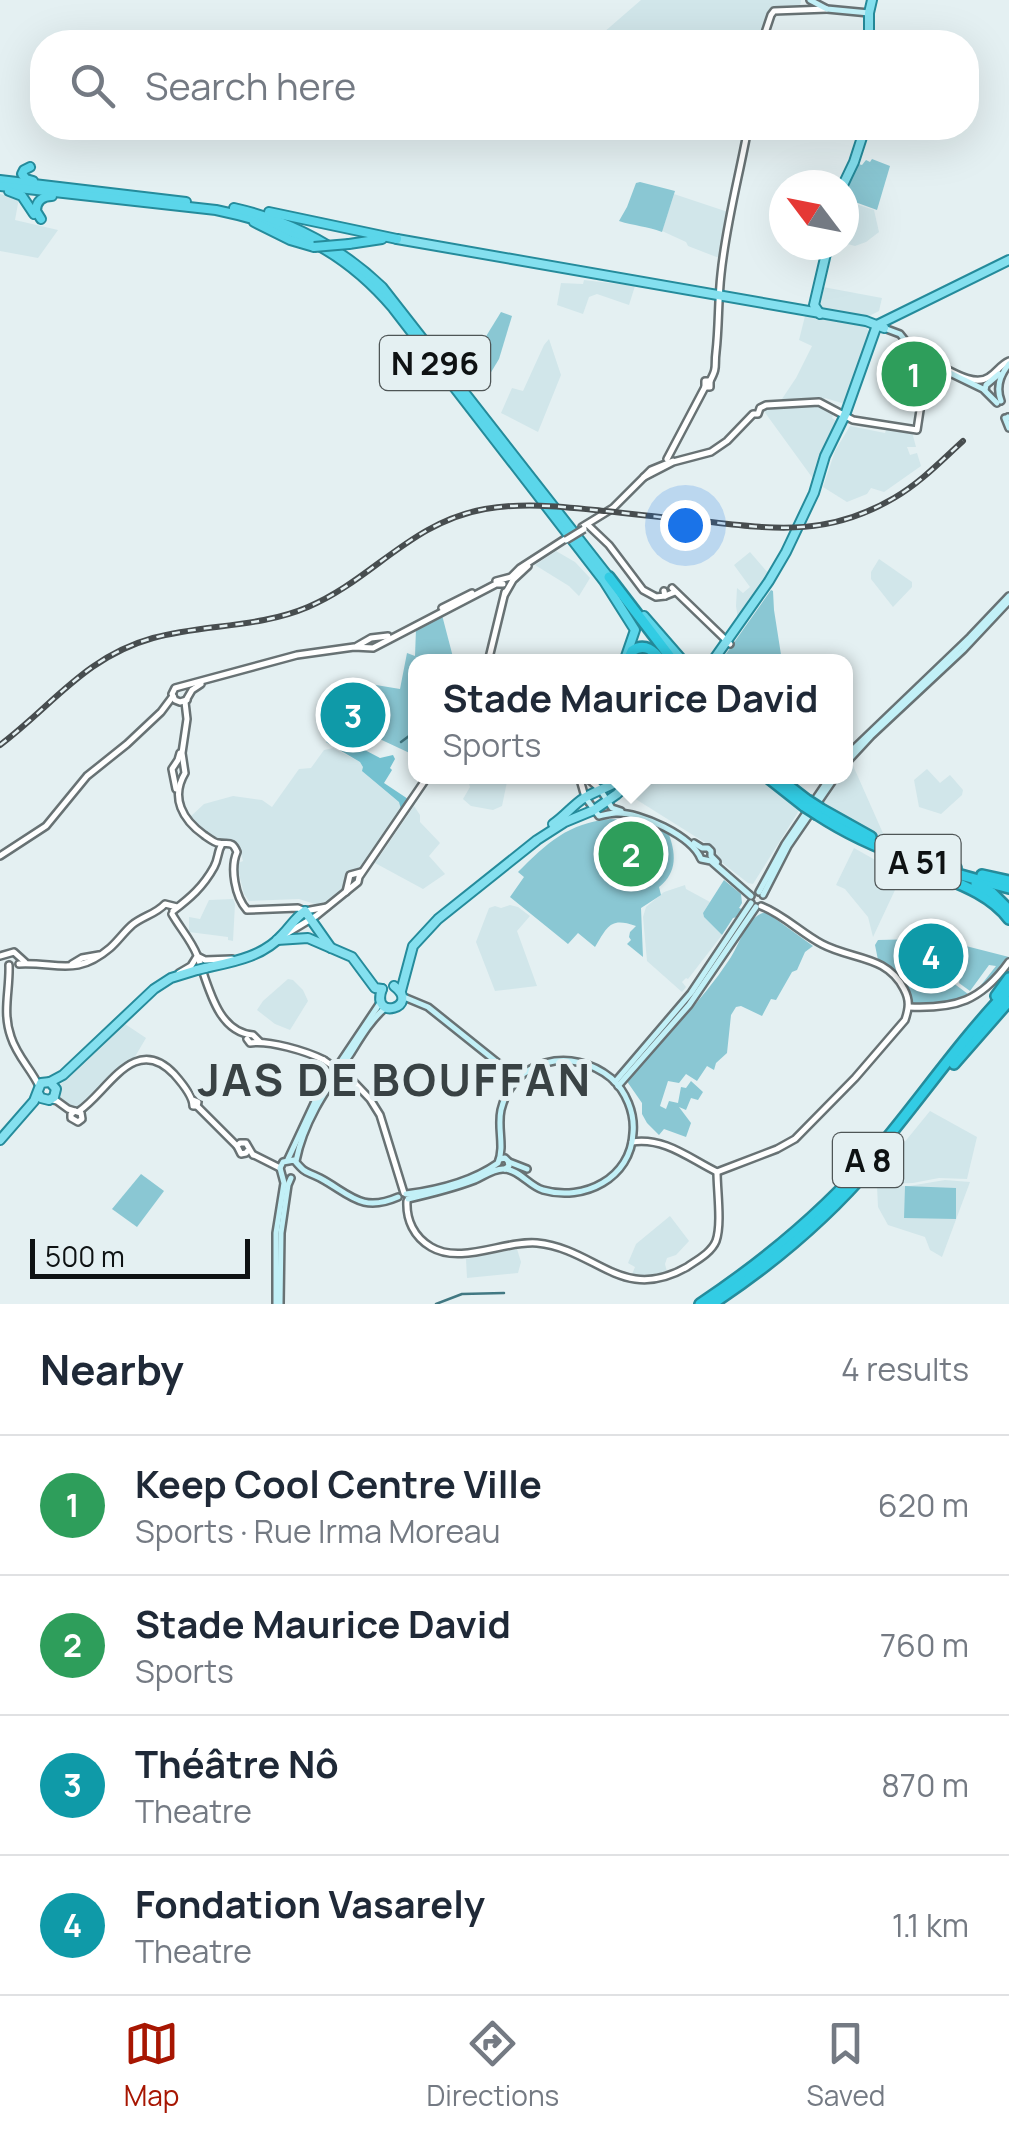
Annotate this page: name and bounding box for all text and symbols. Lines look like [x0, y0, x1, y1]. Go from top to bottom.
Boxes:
search box [30, 30, 979, 140]
icon: search [65, 58, 120, 113]
text: Search here [145, 59, 356, 111]
north arrow [769, 170, 859, 260]
road number: N 296 [380, 336, 490, 390]
pin: 1 [882, 336, 946, 412]
your location [660, 500, 711, 551]
popup [408, 654, 853, 784]
text: Stade Maurice David [443, 671, 818, 723]
pin: 3 [320, 678, 386, 752]
text: Sports [443, 723, 541, 767]
pin: 2 [598, 816, 664, 892]
road number: A 51 [876, 835, 960, 889]
pin: 4 [898, 918, 964, 994]
district label: JAS DE BOUFFAN [197, 1048, 593, 1110]
road number: A 8 [833, 1133, 903, 1187]
scale bar [30, 1234, 250, 1278]
text: 500 m [45, 1237, 125, 1275]
text: Nearby [40, 1340, 184, 1398]
text: 4 results [841, 1347, 969, 1391]
text: Keep Cool Centre Ville [135, 1457, 542, 1509]
text: 1 [65, 1483, 80, 1527]
text: 620 m [878, 1483, 969, 1527]
text: Sports · Rue Irma Moreau [135, 1509, 501, 1553]
text: Stade Maurice David [135, 1597, 511, 1649]
text: 2 [63, 1623, 82, 1667]
text: 760 m [880, 1623, 969, 1667]
text: Sports [135, 1649, 234, 1693]
text: Théâtre Nô [135, 1737, 339, 1789]
text: 3 [63, 1763, 82, 1807]
text: 870 m [881, 1763, 969, 1807]
text: Theatre [135, 1789, 252, 1833]
text: Fondation Vasarely [135, 1877, 485, 1929]
text: 4 [63, 1903, 82, 1947]
text: 1.1 km [892, 1903, 969, 1947]
text: Theatre [135, 1929, 252, 1973]
tab: Map [124, 2016, 179, 2114]
tab: Directions [427, 2016, 559, 2114]
tab: Saved [806, 2016, 885, 2114]

